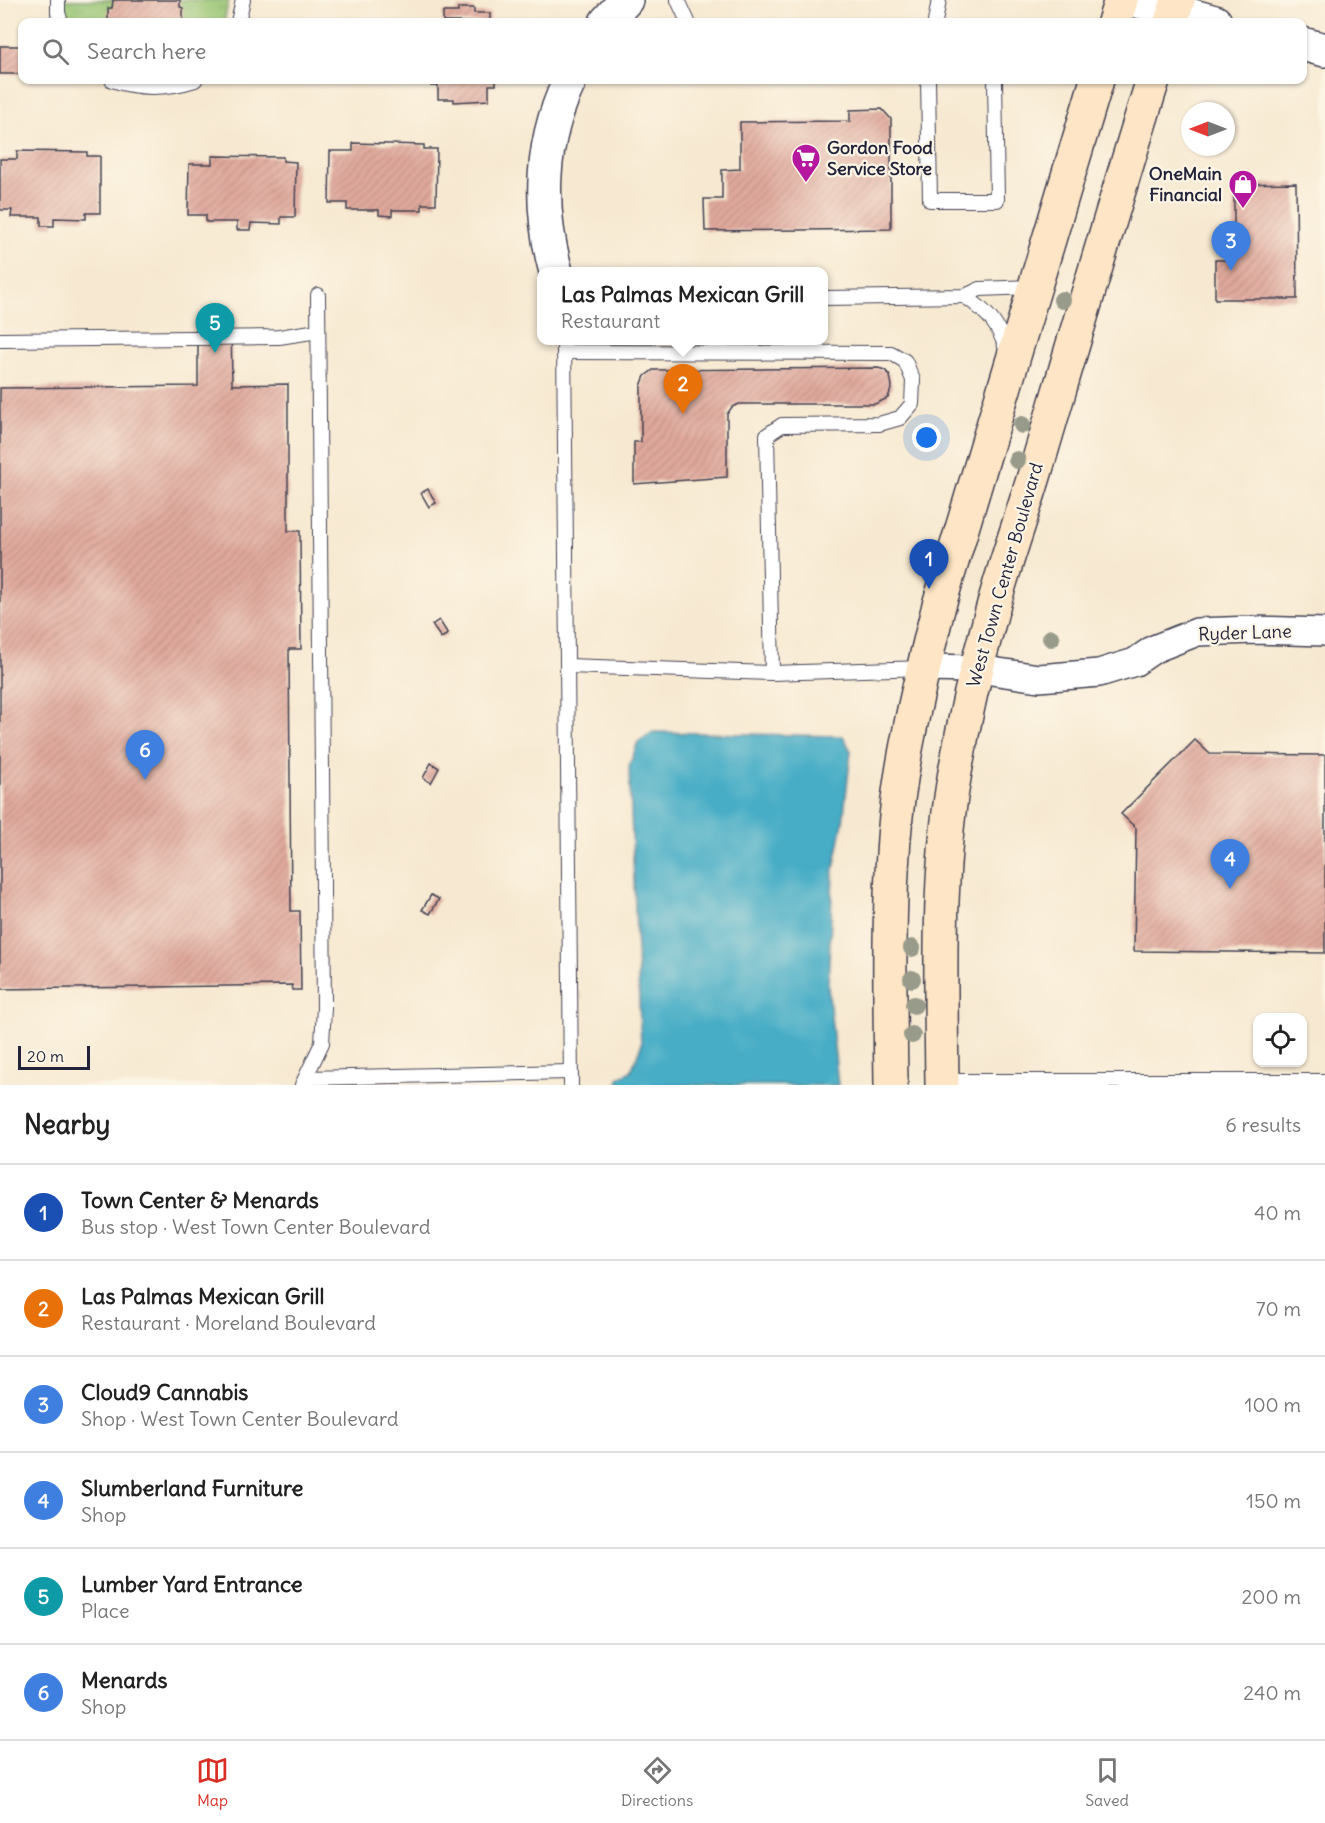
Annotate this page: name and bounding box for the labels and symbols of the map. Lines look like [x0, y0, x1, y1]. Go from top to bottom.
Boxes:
north arrow [1181, 102, 1235, 156]
place label: Gordon Food Service Store [827, 136, 933, 180]
supermarket icon: Gordon Food Service Store [790, 142, 822, 184]
place label: OneMain Financial [1149, 162, 1223, 206]
shop icon: OneMain Financial [1227, 168, 1259, 210]
pin: 3 [1212, 222, 1250, 271]
pin: 5 [196, 304, 234, 353]
pin: 2 [664, 364, 702, 414]
your location [912, 423, 941, 452]
street label: West Town Center Boulevard [961, 460, 1048, 690]
pin: 1 [910, 540, 948, 589]
street label: Ryder Lane [1198, 619, 1292, 646]
pin: 6 [126, 730, 164, 780]
pin: 4 [1210, 840, 1250, 889]
scale bar [18, 1043, 90, 1070]

